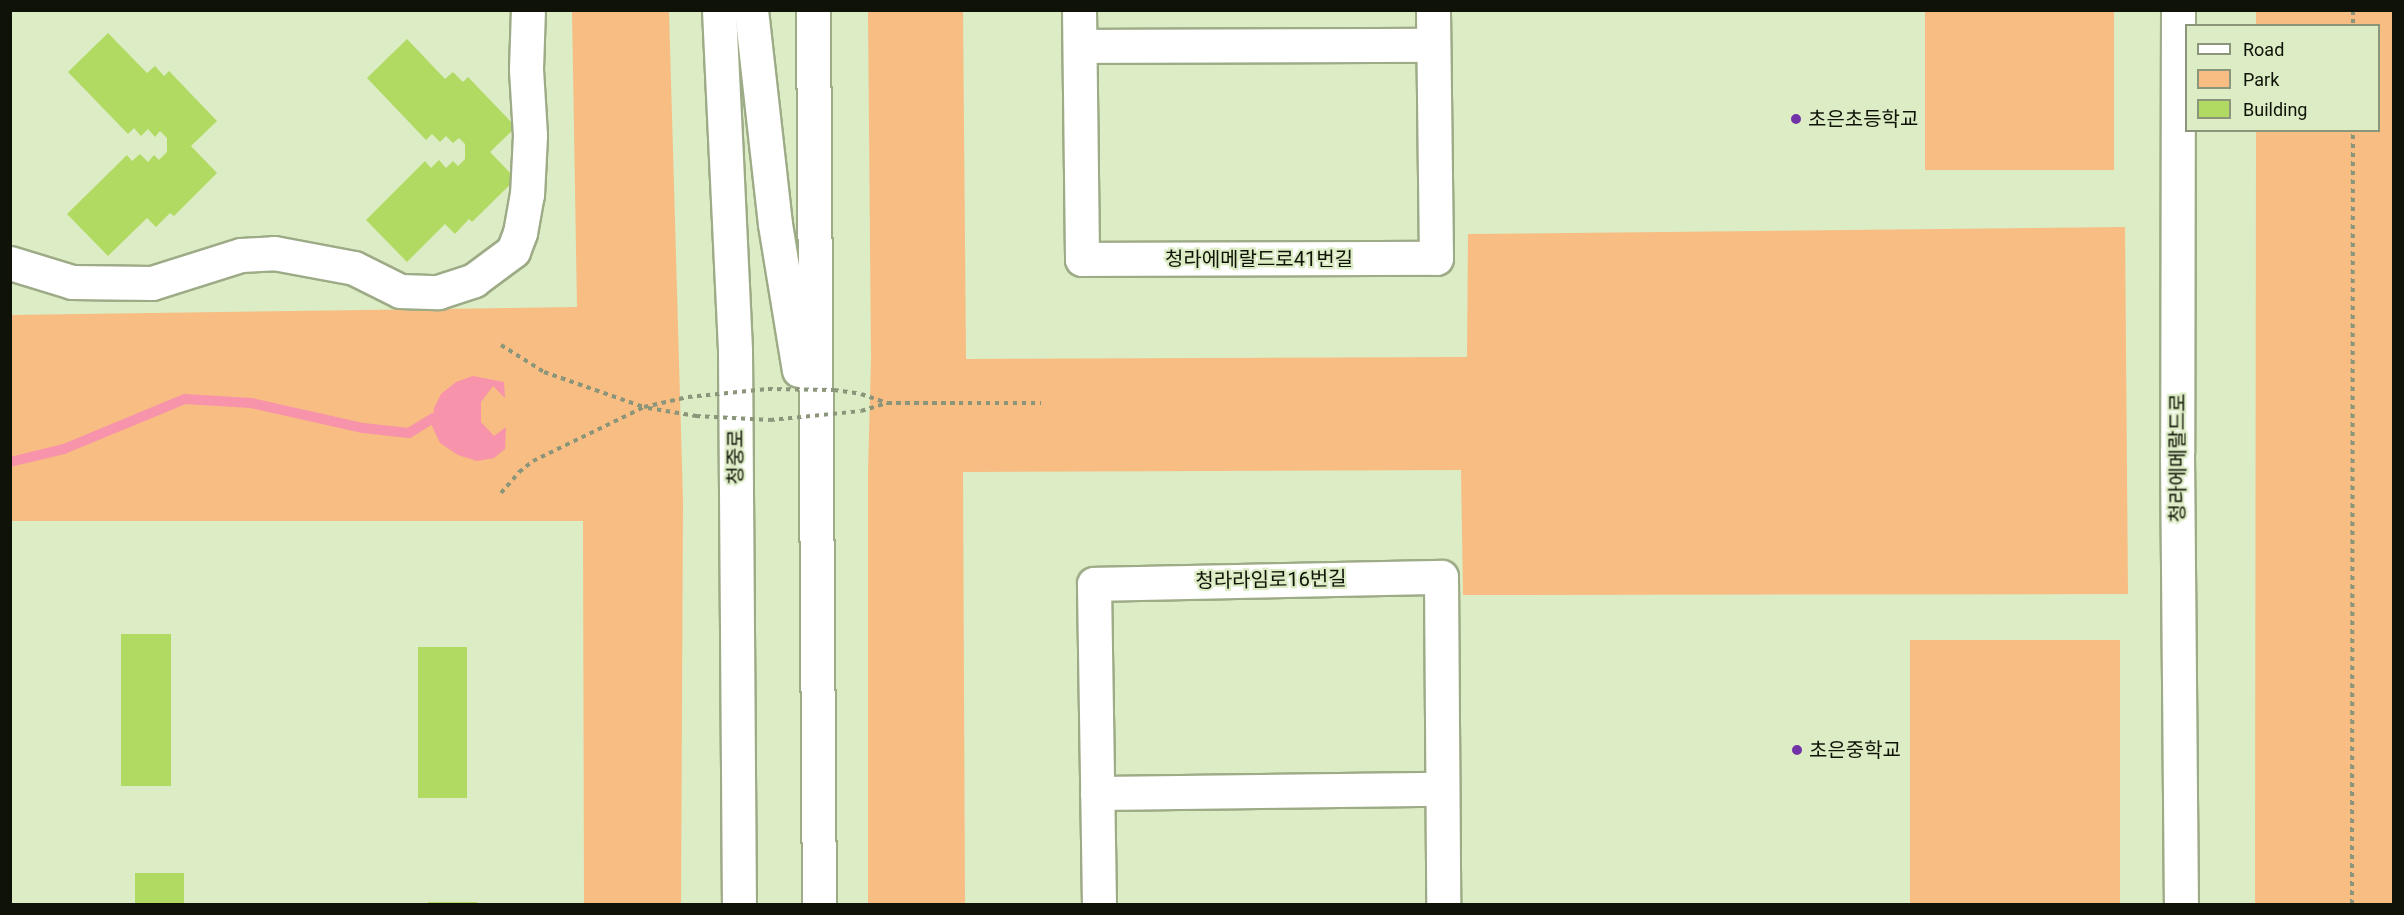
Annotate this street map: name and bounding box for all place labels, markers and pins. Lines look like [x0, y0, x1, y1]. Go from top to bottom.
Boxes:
place label: 초은초등학교 [1808, 107, 1918, 131]
marker: 초은초등학교 [1789, 112, 1803, 126]
place label: 초은중학교 [1809, 738, 1901, 762]
marker: 초은중학교 [1790, 743, 1804, 757]

